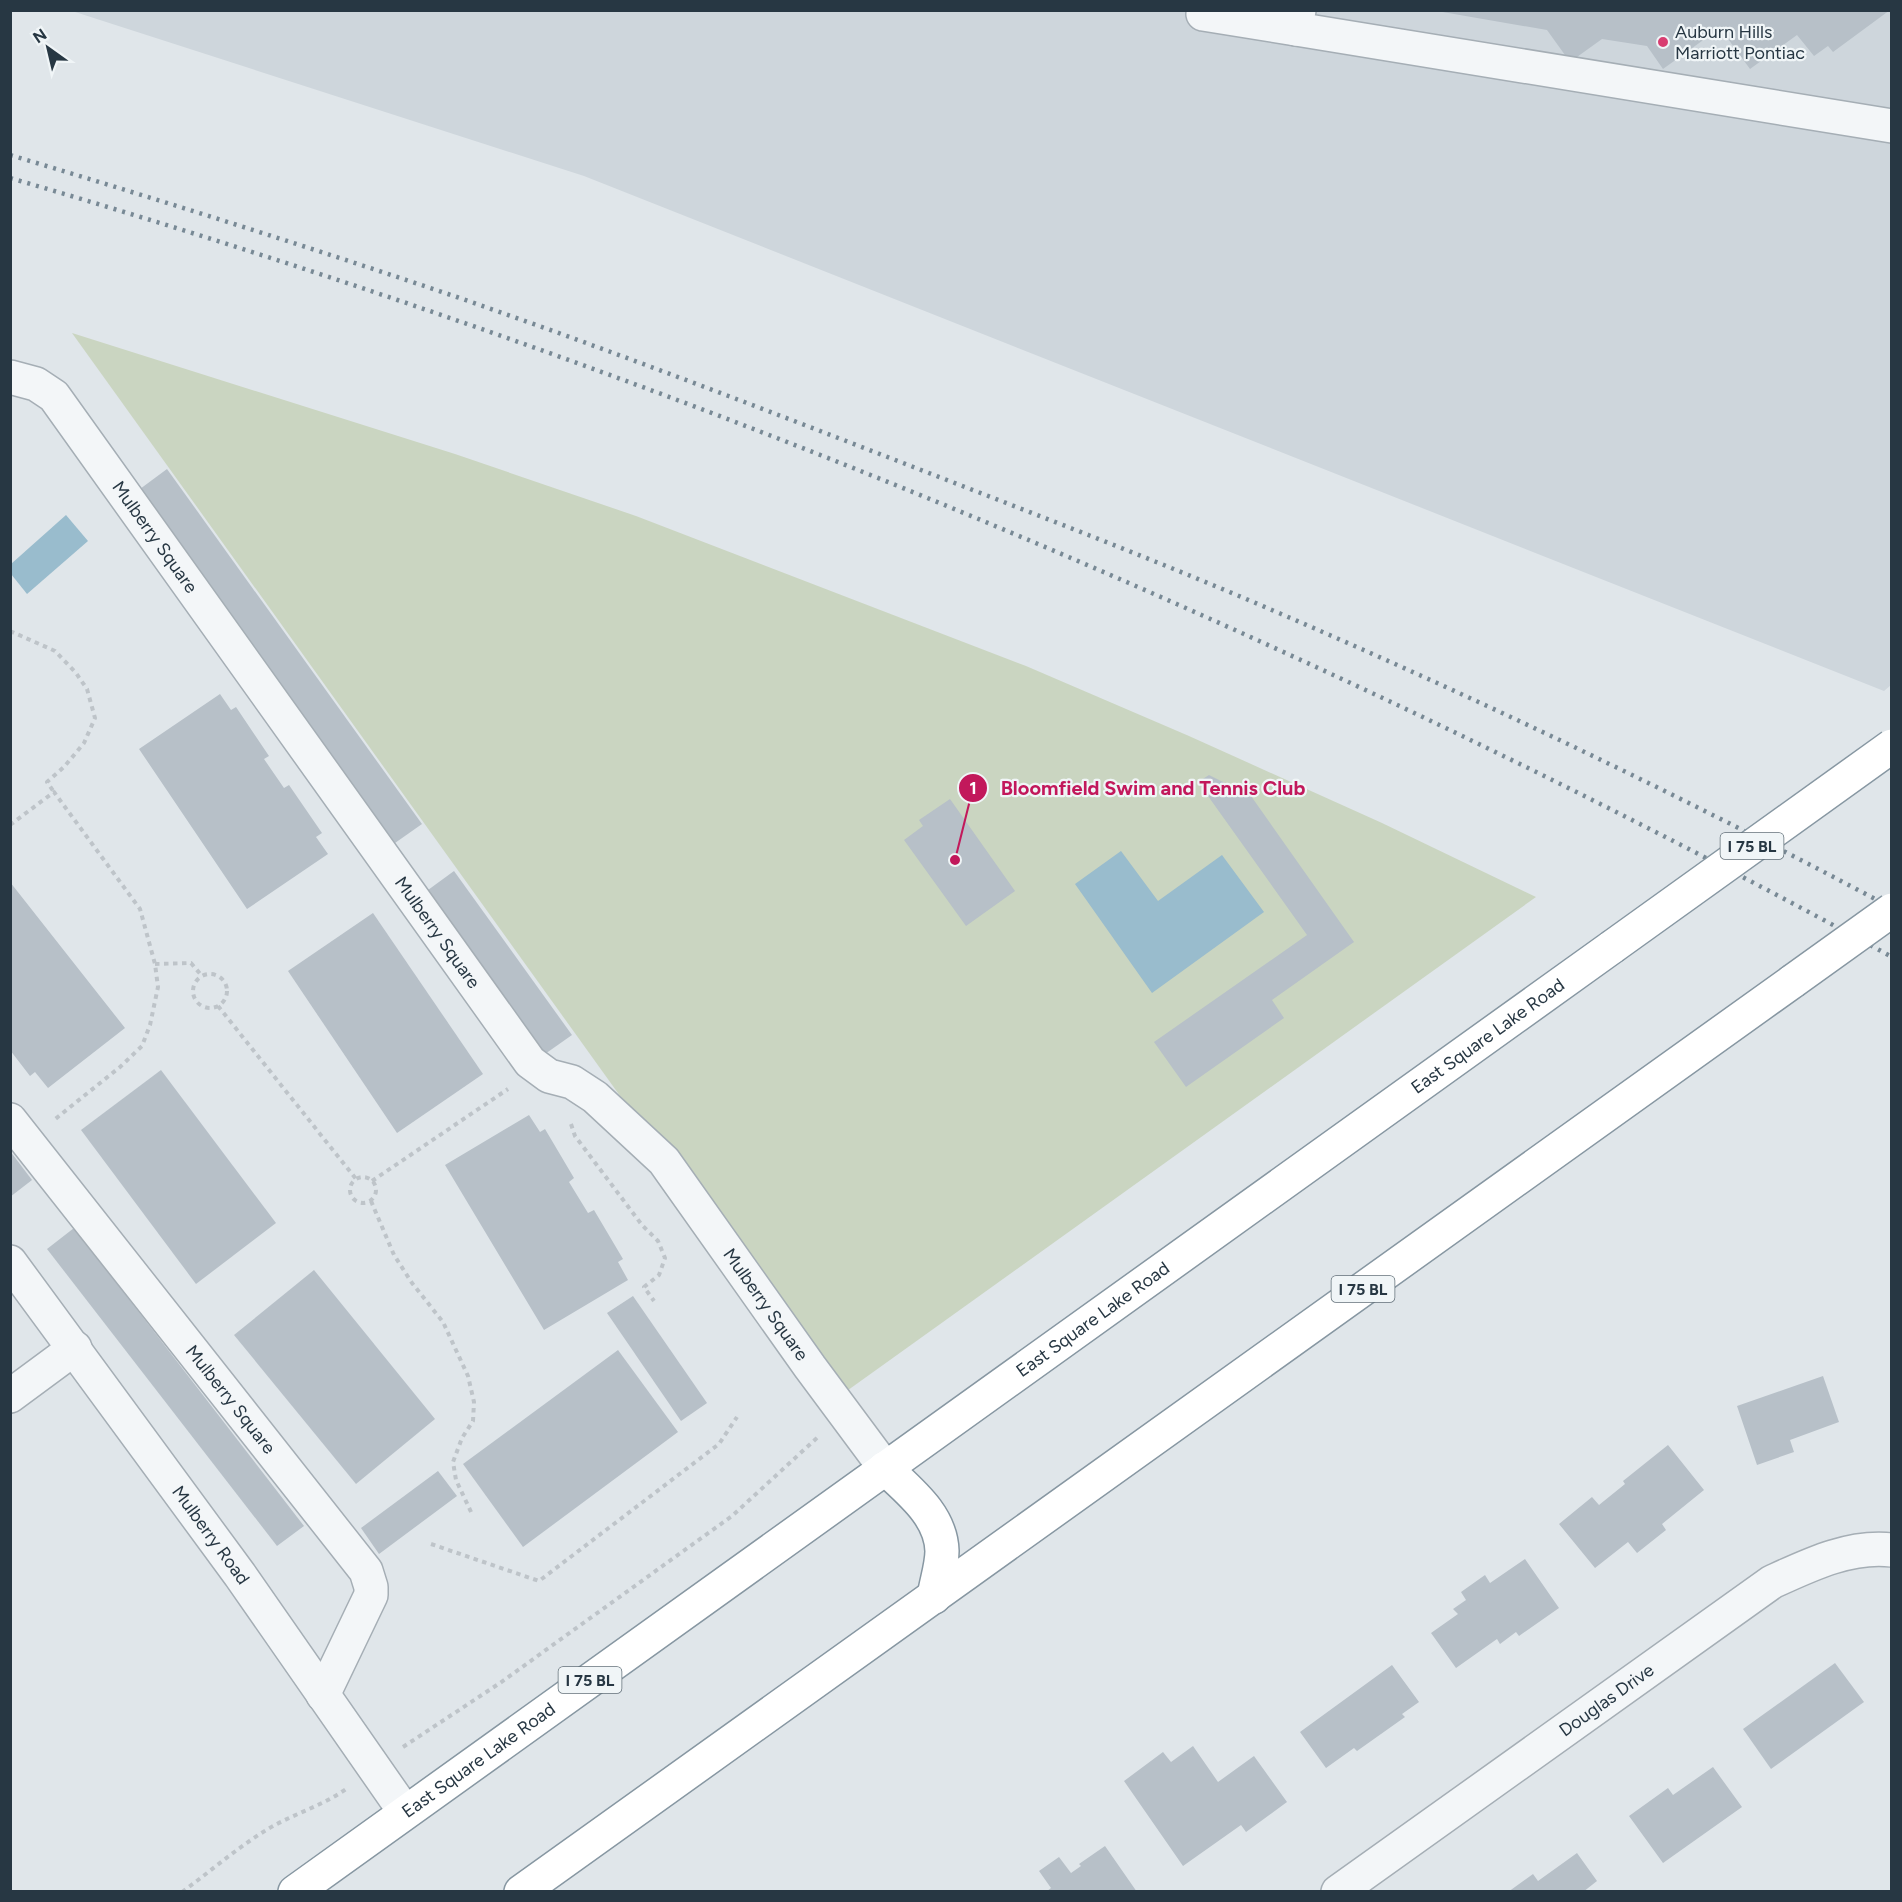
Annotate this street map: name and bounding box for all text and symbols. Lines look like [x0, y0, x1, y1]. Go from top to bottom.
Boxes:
north arrow [18, 18, 78, 78]
place label: Auburn Hills Marriott Pontiac [1675, 21, 1805, 64]
text: N [29, 25, 50, 47]
marker: Auburn Hills Marriott Pontiac [1656, 35, 1670, 49]
street label: Mulberry Square [107, 477, 202, 597]
callout: Bloomfield Swim and Tennis Club [958, 769, 1317, 807]
text: Bloomfield Swim and Tennis Club [1001, 776, 1305, 800]
text: 1 [969, 777, 977, 799]
road number: I 75 BL [1720, 833, 1784, 859]
street label: Mulberry Square [390, 872, 485, 993]
street label: East Square Lake Road [1407, 974, 1569, 1099]
street label: Mulberry Square [718, 1244, 813, 1365]
street label: East Square Lake Road [1012, 1257, 1174, 1382]
road number: I 75 BL [1332, 1276, 1394, 1302]
street label: Mulberry Square [181, 1341, 280, 1458]
street label: Mulberry Road [167, 1481, 254, 1589]
street label: Douglas Drive [1555, 1659, 1658, 1741]
road number: I 75 BL [558, 1667, 622, 1693]
street label: East Square Lake Road [398, 1698, 560, 1823]

